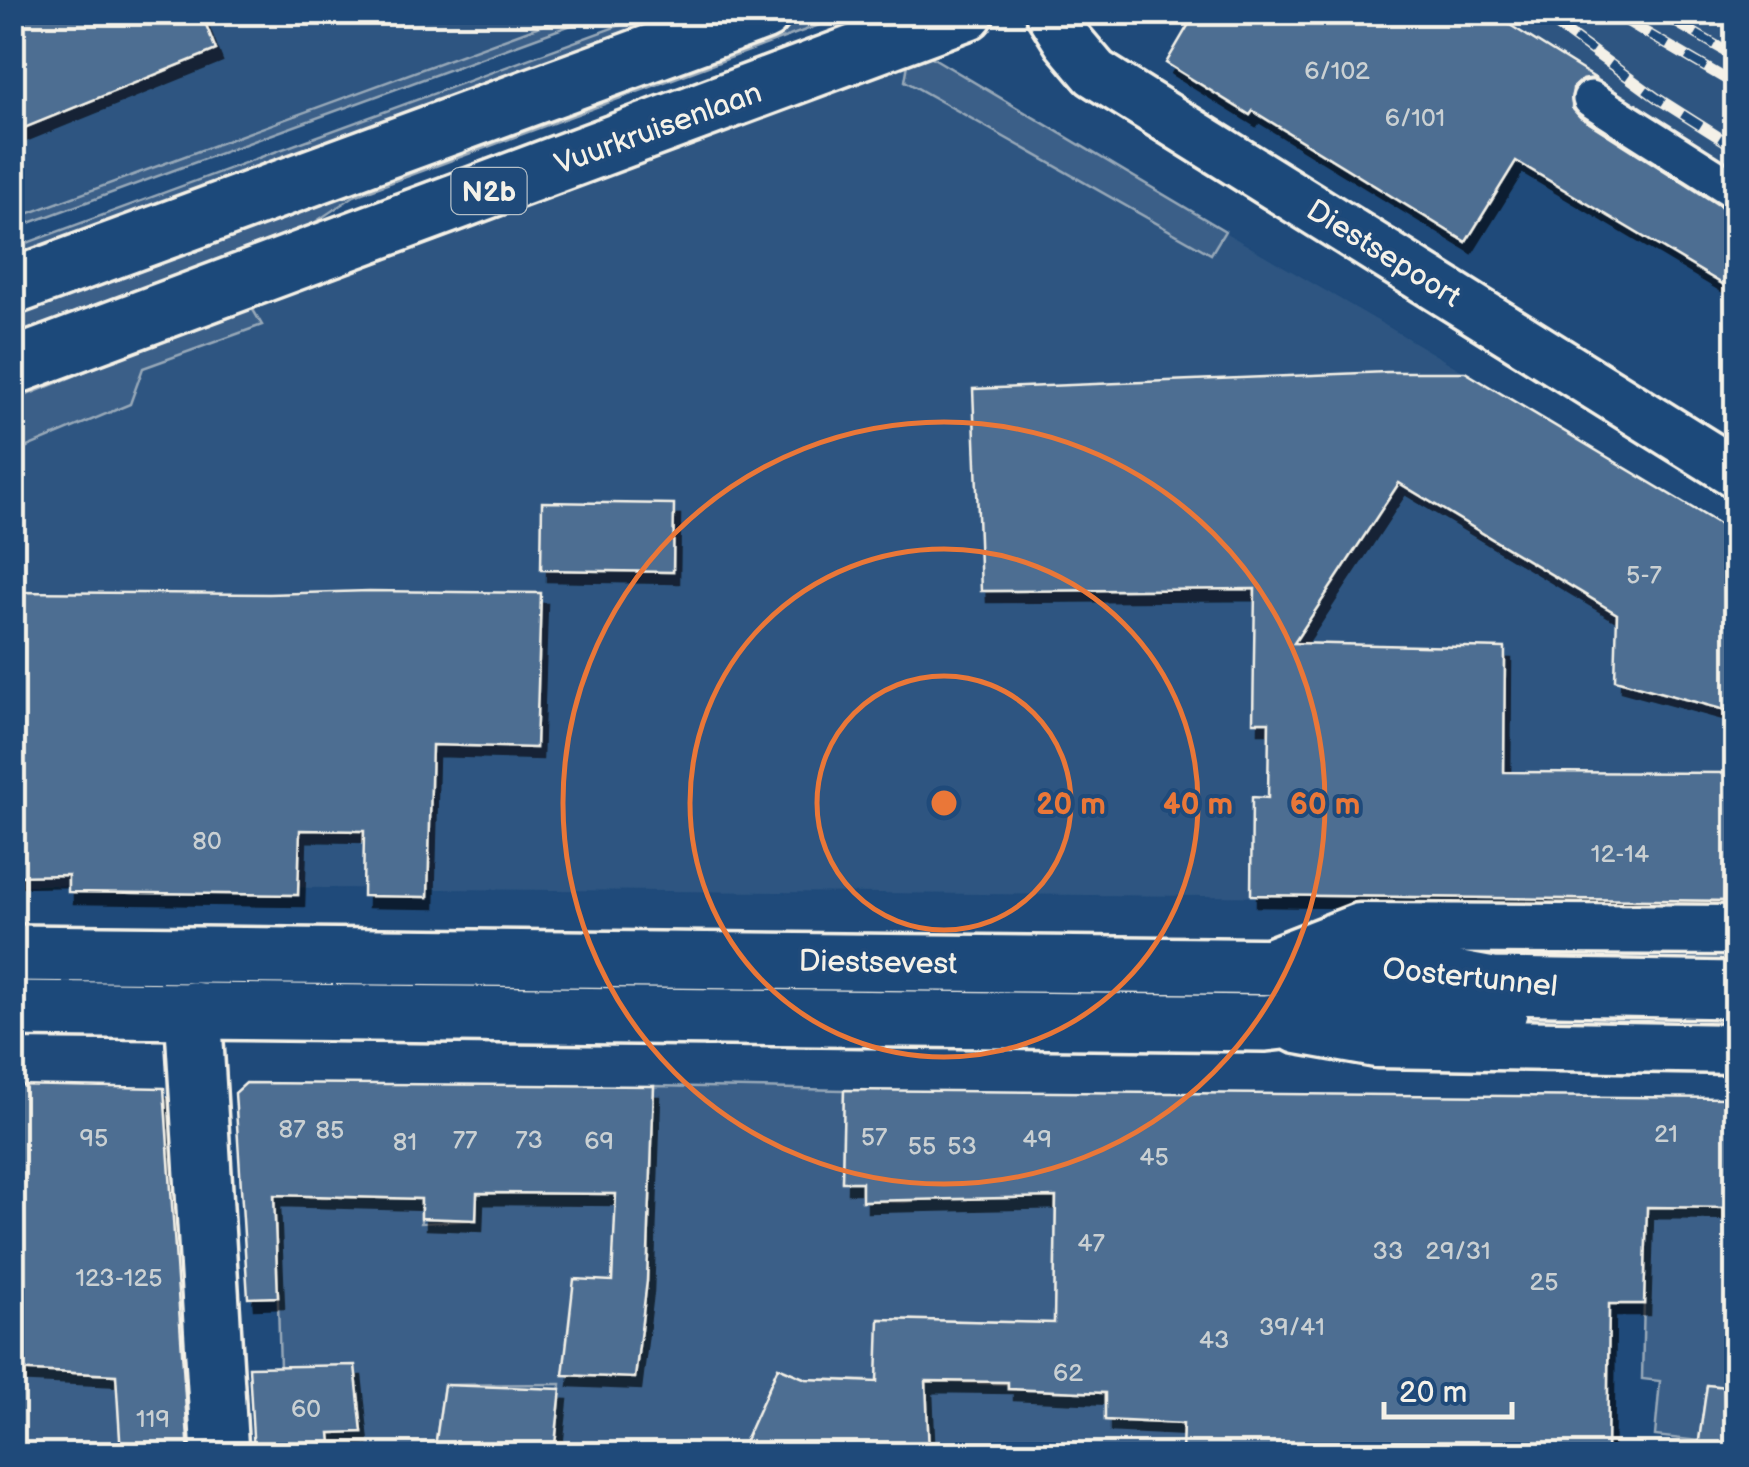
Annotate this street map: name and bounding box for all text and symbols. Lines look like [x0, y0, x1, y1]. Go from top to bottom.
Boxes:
house number: 6/102 [1304, 56, 1370, 87]
street label: Vuurkruisenlaan [550, 75, 767, 183]
house number: 6/101 [1385, 103, 1445, 134]
road number: N2b [452, 168, 526, 214]
street label: Diestsepoort [1300, 192, 1467, 315]
house number: 5-7 [1626, 560, 1663, 591]
centre of rings [926, 785, 962, 821]
text: 20 m [1036, 787, 1106, 823]
text: 40 m [1163, 787, 1233, 823]
text: 60 m [1290, 787, 1360, 823]
house number: 80 [192, 826, 222, 857]
house number: 12-14 [1591, 839, 1649, 870]
street label: Diestsevest [798, 944, 958, 982]
street label: Oostertunnel [1381, 951, 1559, 1005]
house number: 87 [279, 1114, 306, 1145]
house number: 85 [316, 1115, 344, 1146]
house number: 21 [1654, 1119, 1678, 1150]
house number: 57 [861, 1122, 888, 1153]
house number: 95 [80, 1123, 108, 1154]
house number: 49 [1022, 1124, 1052, 1155]
house number: 77 [453, 1125, 478, 1156]
house number: 73 [515, 1125, 543, 1156]
house number: 69 [584, 1126, 614, 1157]
house number: 81 [393, 1127, 417, 1158]
house number: 55 [908, 1131, 936, 1162]
house number: 53 [947, 1131, 977, 1162]
house number: 45 [1139, 1142, 1169, 1173]
house number: 47 [1077, 1228, 1105, 1259]
house number: 33 [1373, 1236, 1403, 1267]
house number: 29/31 [1425, 1236, 1491, 1267]
house number: 123-125 [75, 1263, 163, 1294]
house number: 25 [1529, 1267, 1559, 1298]
house number: 39/41 [1259, 1312, 1325, 1343]
house number: 43 [1199, 1325, 1229, 1356]
scale bar [1384, 1357, 1512, 1419]
house number: 62 [1053, 1358, 1083, 1389]
text: 20 m [1399, 1375, 1467, 1411]
house number: 60 [291, 1394, 321, 1425]
house number: 119 [136, 1404, 170, 1435]

